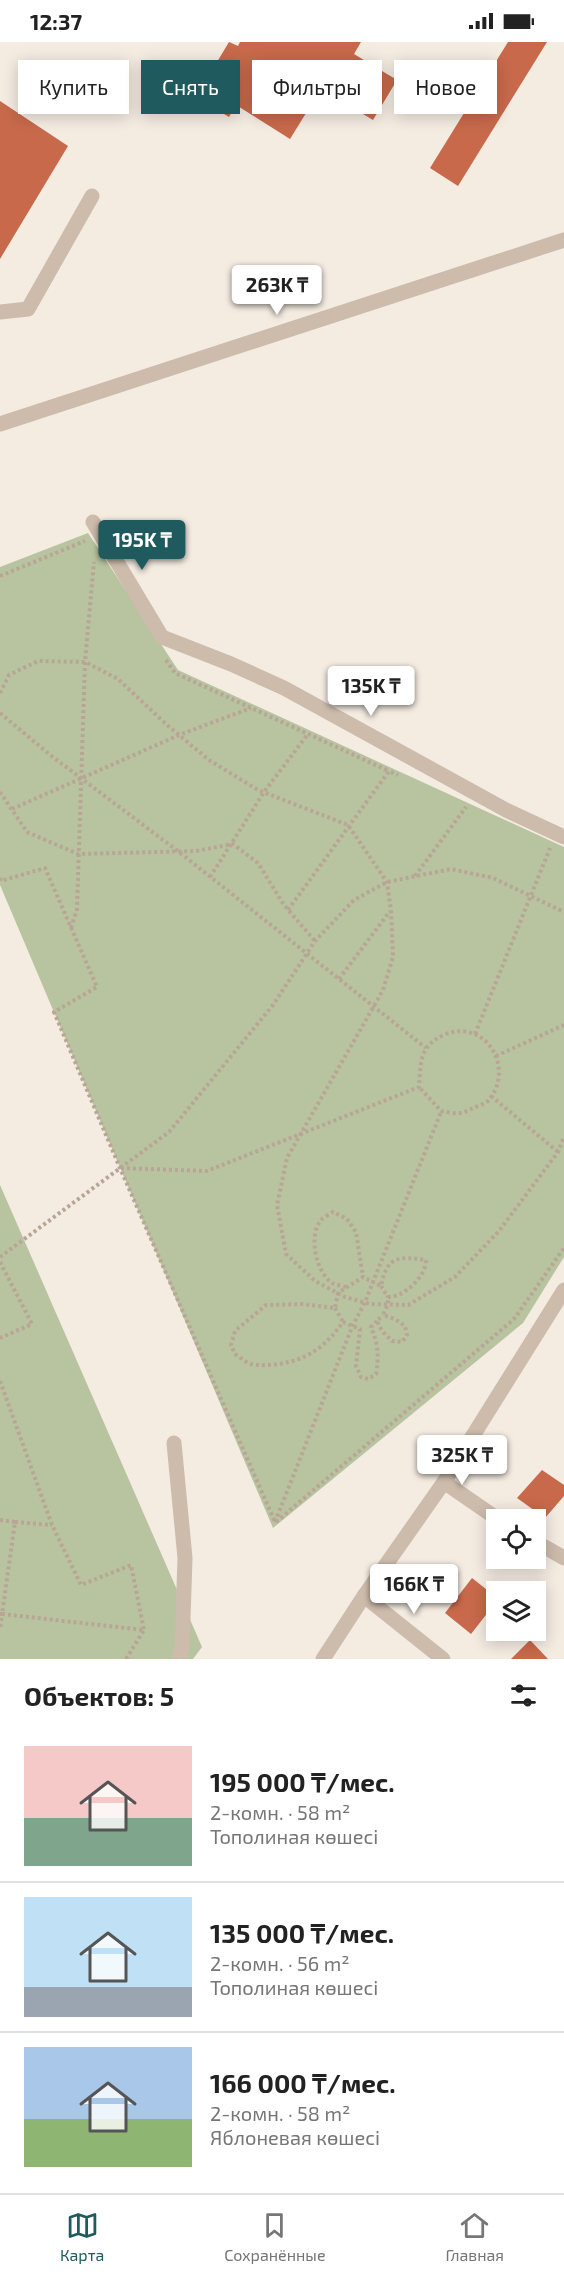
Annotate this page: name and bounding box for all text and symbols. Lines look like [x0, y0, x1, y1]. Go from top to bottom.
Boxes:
text: 12:37 [30, 8, 82, 34]
chip: Купить [18, 60, 129, 114]
chip: Снять [141, 60, 240, 114]
chip: Фильтры [252, 60, 382, 114]
chip: Новое [394, 60, 497, 114]
pin: 263K ₸ [228, 265, 326, 316]
text: 263K ₸ [246, 272, 308, 296]
pin: 195K ₸ [93, 520, 191, 571]
text: 195K ₸ [112, 527, 172, 551]
pin: 135K ₸ [322, 666, 420, 717]
text: 135K ₸ [342, 673, 400, 697]
pin: 325K ₸ [413, 1435, 511, 1486]
text: 325K ₸ [431, 1442, 493, 1466]
map controls [486, 1509, 546, 1641]
button: locate [486, 1509, 546, 1569]
pin: 166K ₸ [365, 1564, 463, 1615]
text: 166K ₸ [384, 1571, 444, 1595]
button: layers [486, 1581, 546, 1641]
icon: filters [507, 1679, 540, 1712]
text: Объектов: 5 [24, 1680, 174, 1711]
text: 195 000 ₸/мес. [210, 1766, 395, 1797]
icon: home [72, 1770, 144, 1842]
text: 2-комн. · 58 m² [210, 1800, 350, 1824]
text: Тополиная көшесі [210, 1824, 378, 1848]
text: 135 000 ₸/мес. [210, 1917, 394, 1948]
icon: home [72, 1921, 144, 1993]
text: 2-комн. · 56 m² [210, 1951, 350, 1975]
text: Тополиная көшесі [210, 1975, 378, 1999]
text: 166 000 ₸/мес. [210, 2067, 396, 2098]
icon: home [72, 2071, 144, 2143]
text: 2-комн. · 58 m² [210, 2101, 350, 2125]
text: Яблоневая көшесі [210, 2125, 380, 2149]
tab: Карта [60, 2209, 104, 2264]
tab: Сохранённые [224, 2209, 326, 2264]
tab: Главная [445, 2209, 504, 2264]

